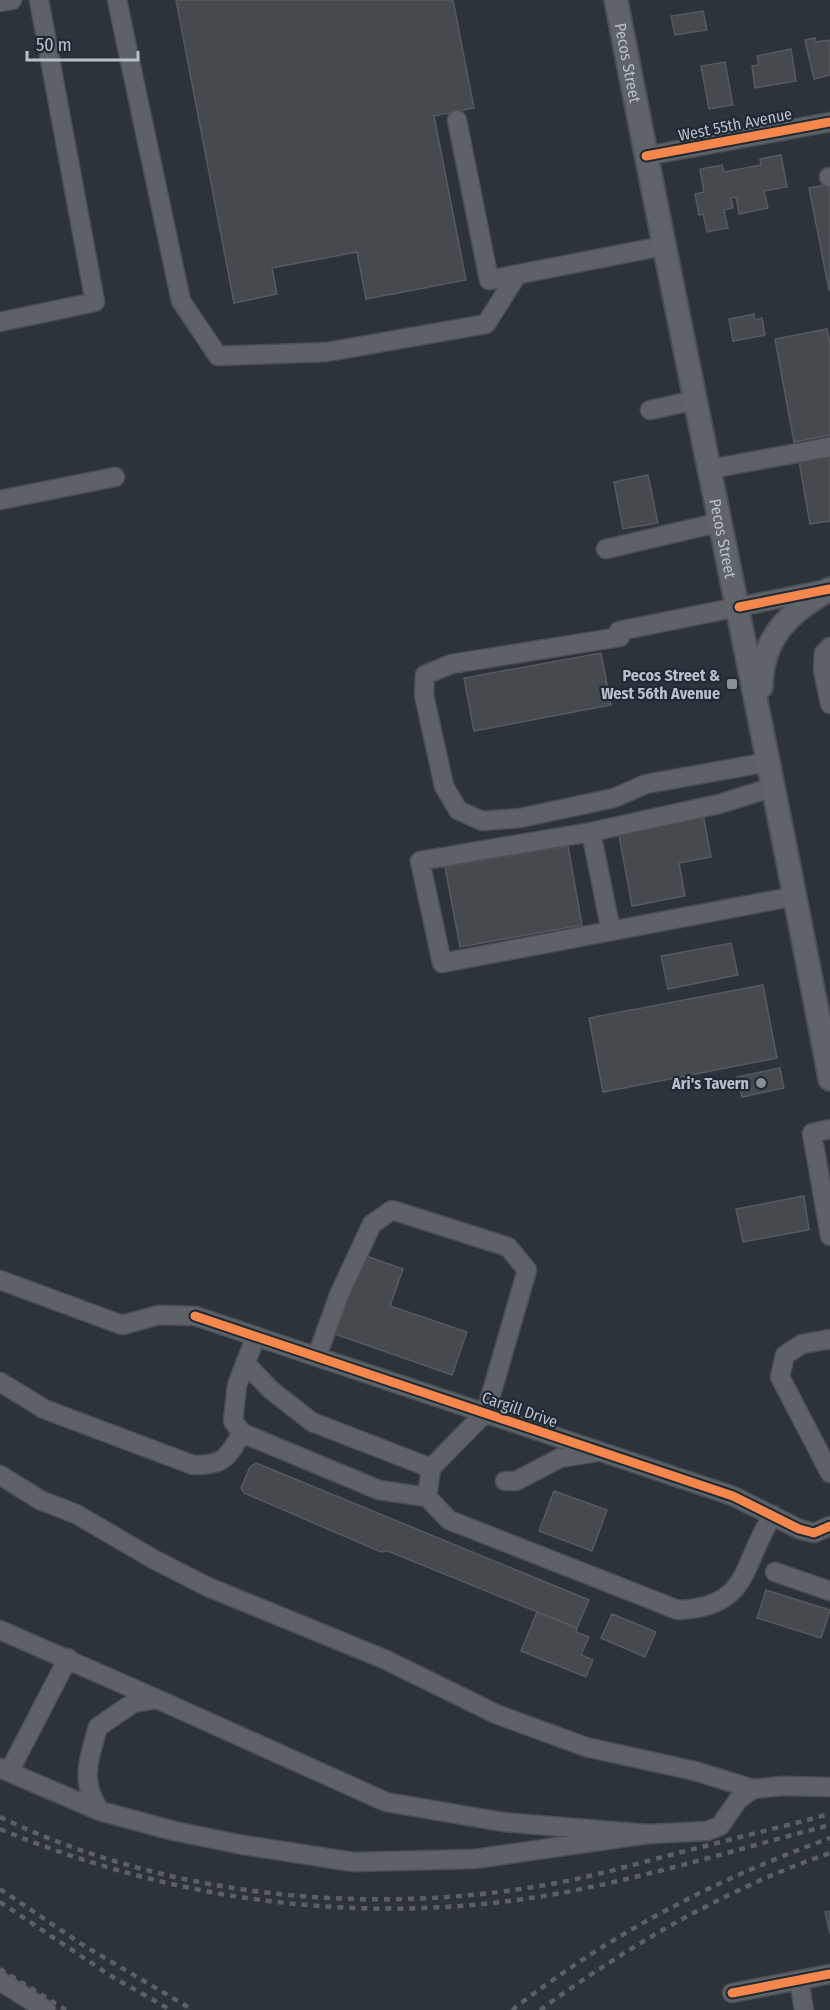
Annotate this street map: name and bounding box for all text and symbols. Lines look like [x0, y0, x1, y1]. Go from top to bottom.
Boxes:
street label: Pecos Street [611, 22, 645, 105]
scale bar [27, 24, 138, 62]
text: 50 m [36, 34, 72, 56]
street label: West 55th Avenue [677, 104, 794, 145]
street label: Pecos Street [705, 497, 740, 581]
place label: Pecos Street & West 56th Avenue [601, 666, 720, 703]
marker: Pecos Street & West 56th Avenue [725, 677, 739, 691]
place label: Ari's Tavern [671, 1074, 749, 1093]
marker: Ari's Tavern [754, 1076, 768, 1090]
street label: Cargill Drive [479, 1388, 560, 1431]

